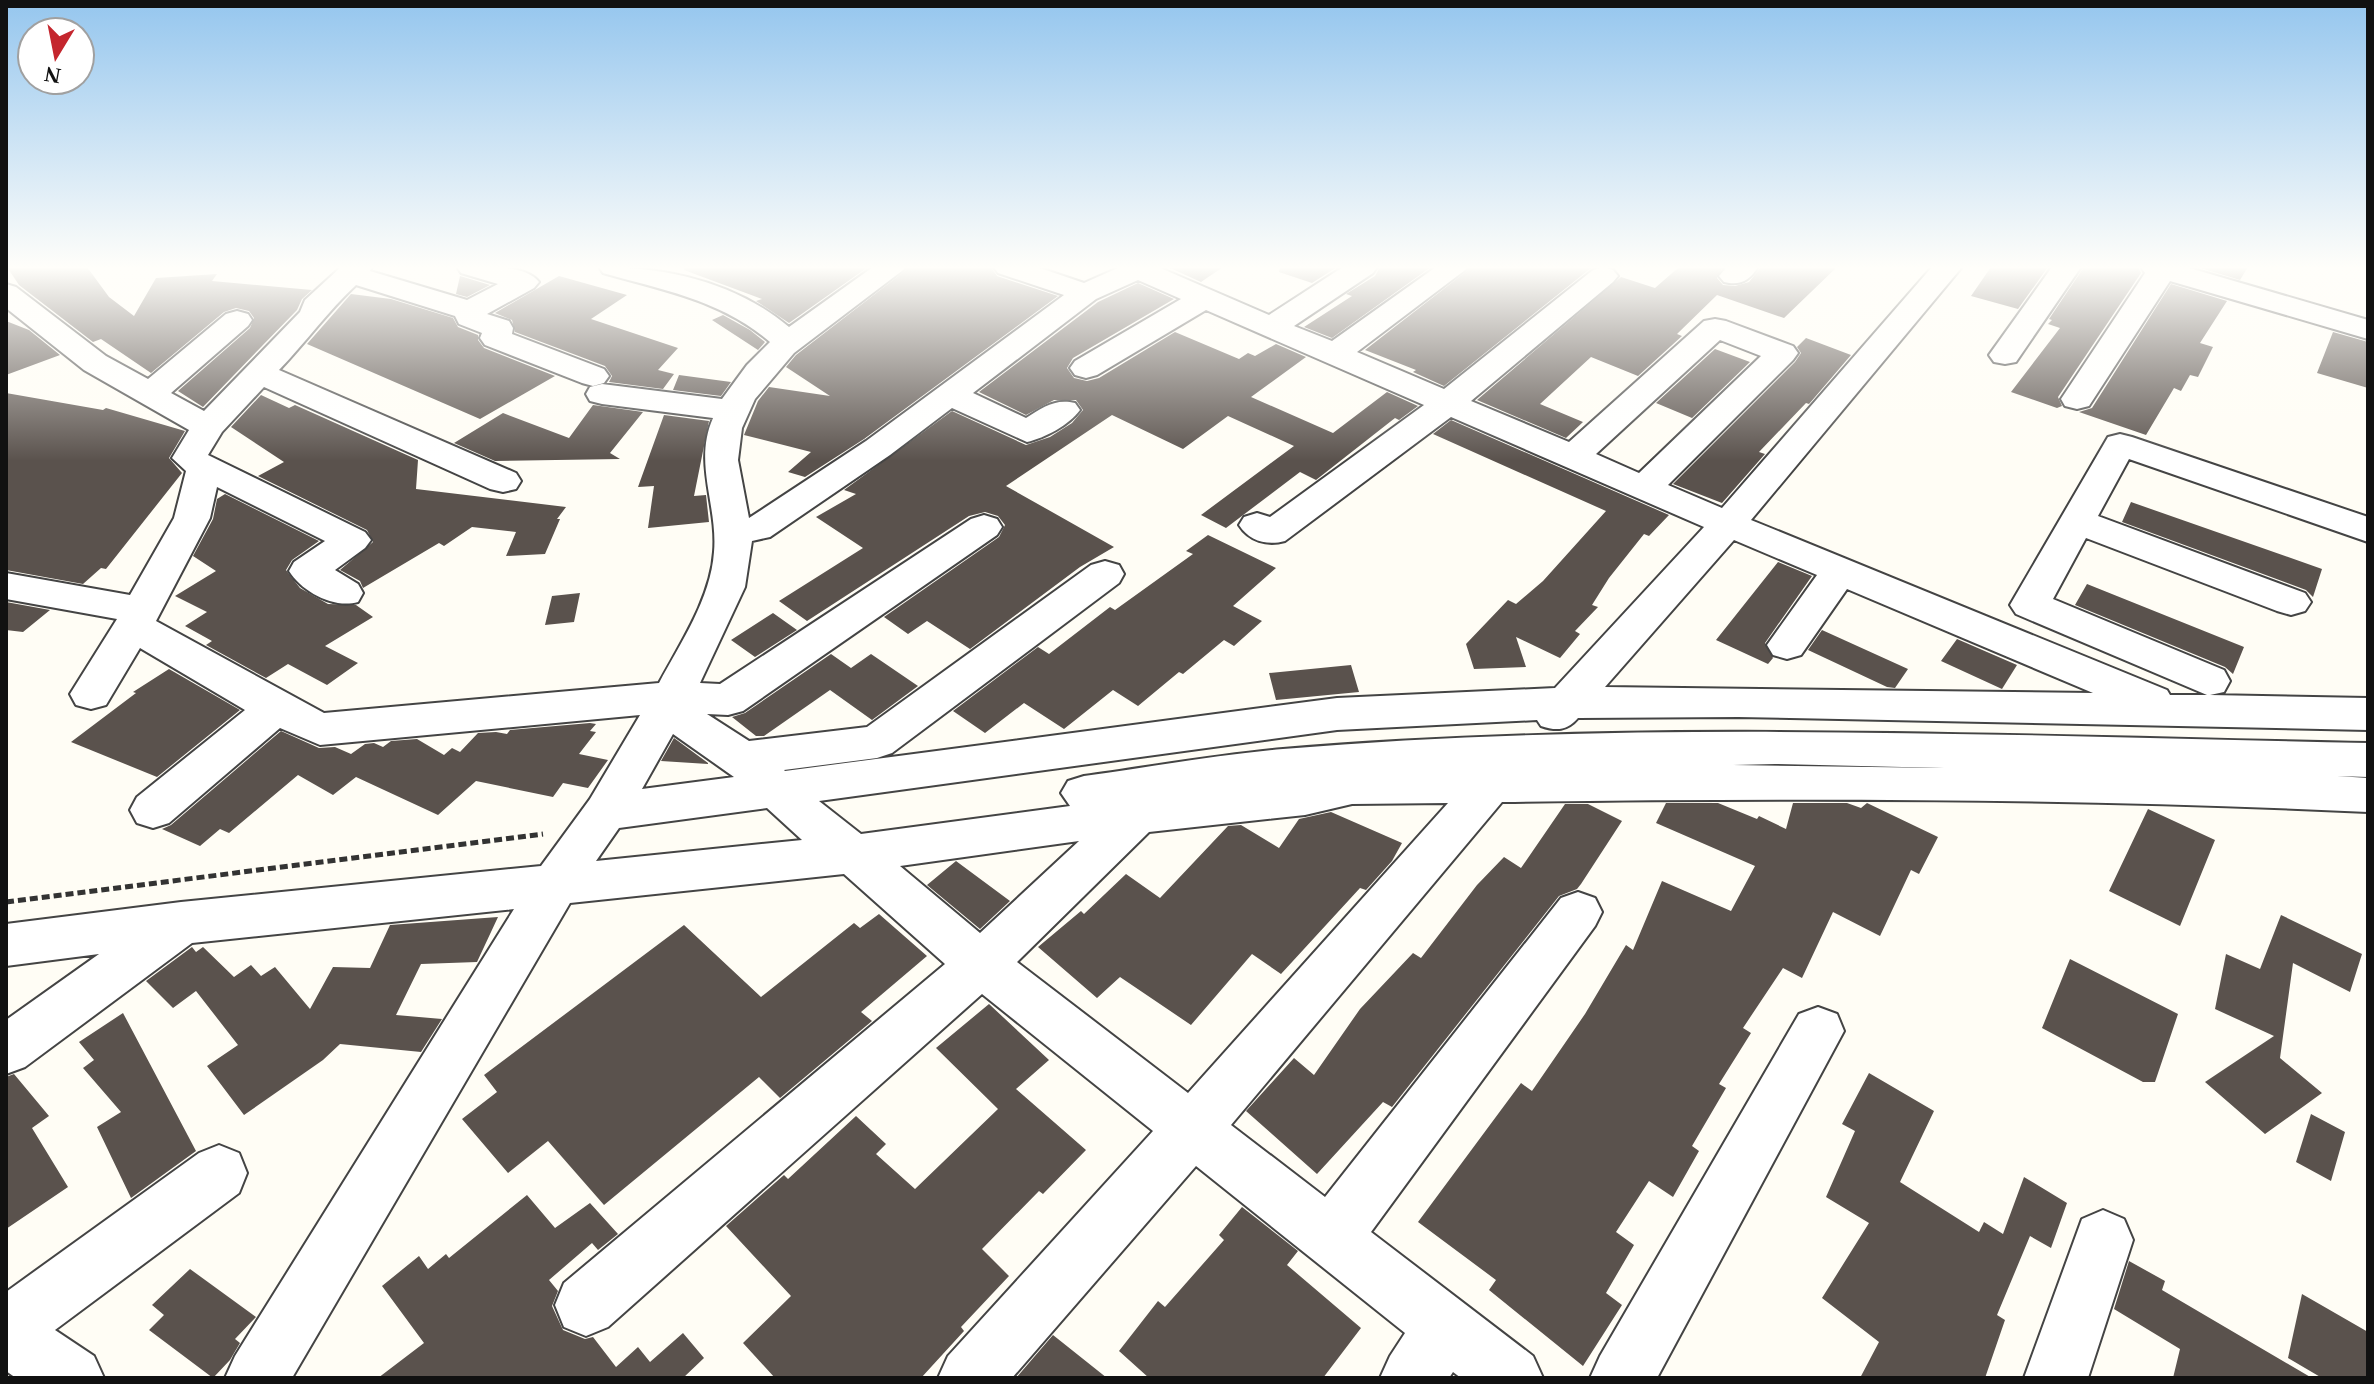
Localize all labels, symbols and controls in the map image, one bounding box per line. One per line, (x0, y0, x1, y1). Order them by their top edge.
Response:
north arrow (16, 16, 96, 96)
text: N (43, 61, 63, 89)

